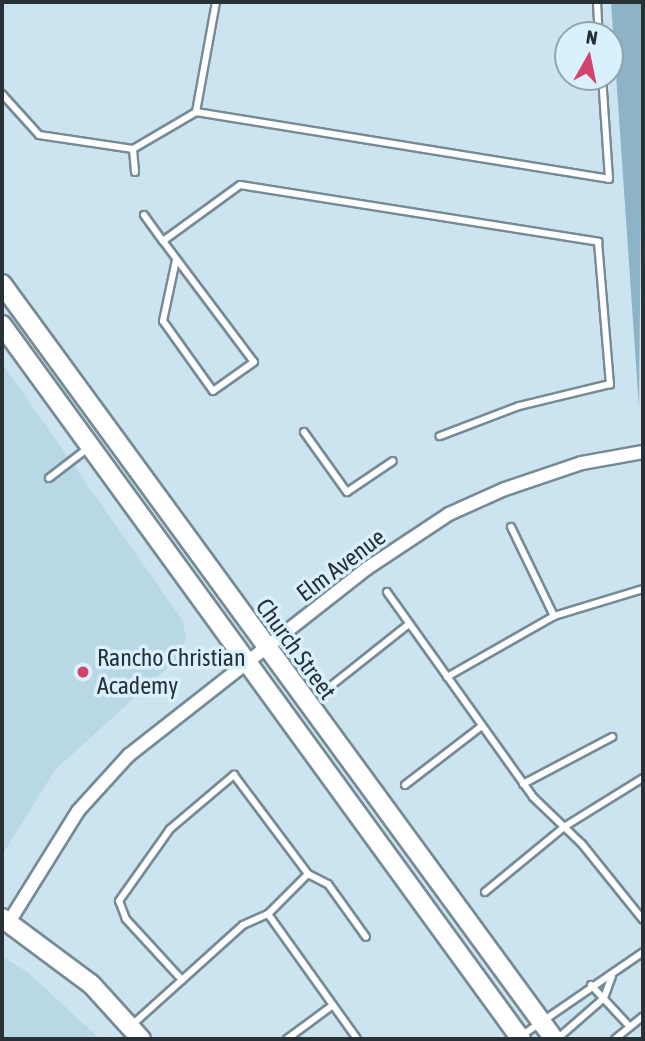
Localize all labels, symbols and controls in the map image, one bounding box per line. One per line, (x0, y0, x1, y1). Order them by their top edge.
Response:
north arrow (554, 21, 624, 91)
text: N (585, 25, 599, 49)
street label: Elm Avenue (291, 522, 391, 608)
street label: Church Street (250, 593, 342, 705)
place label: Rancho Christian Academy (97, 644, 246, 700)
marker: Rancho Christian Academy (75, 664, 91, 680)

